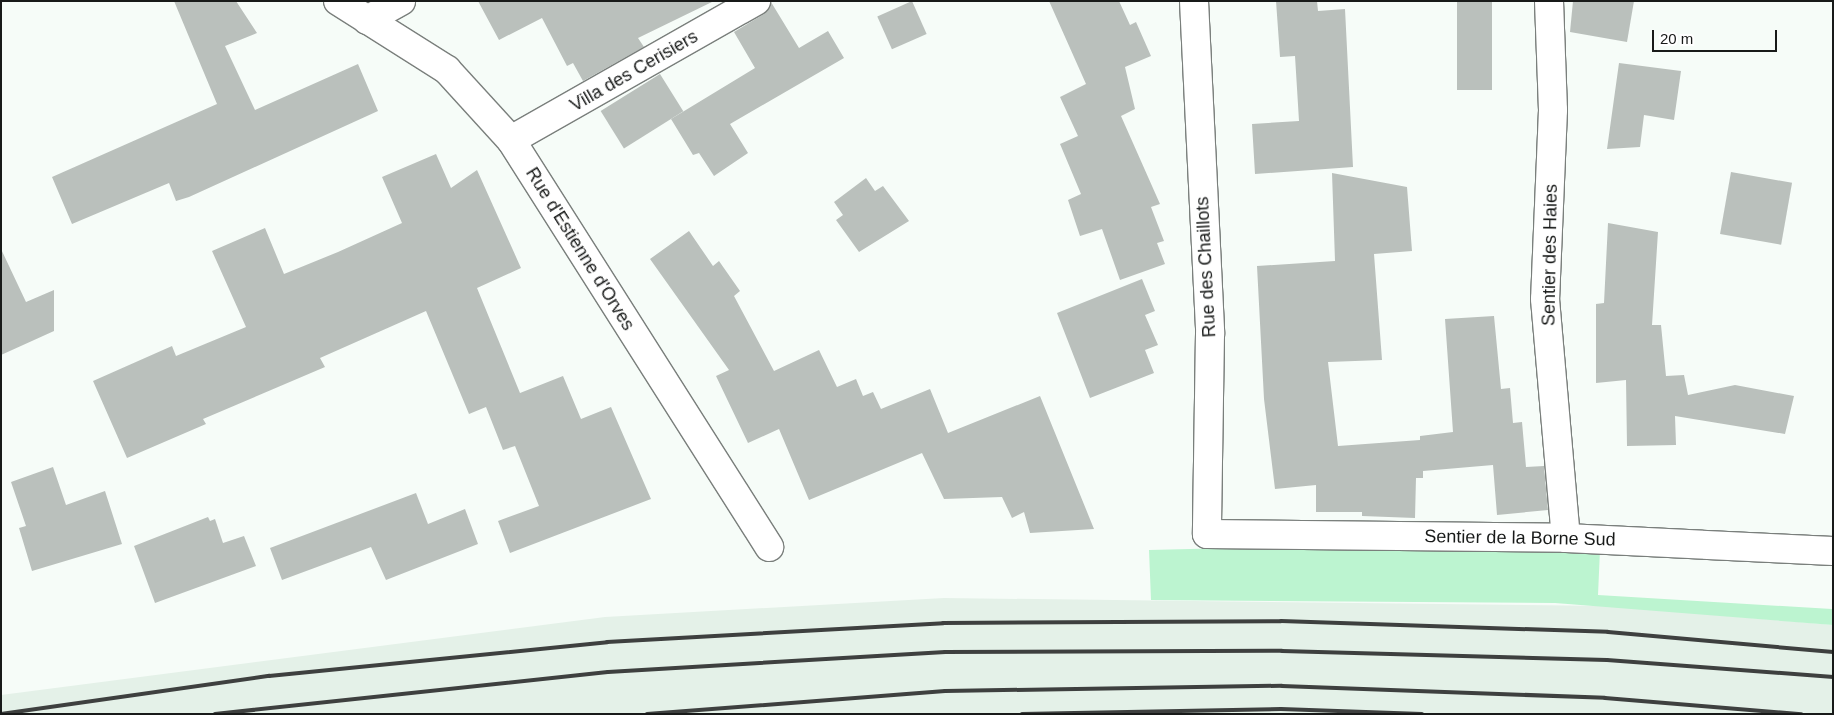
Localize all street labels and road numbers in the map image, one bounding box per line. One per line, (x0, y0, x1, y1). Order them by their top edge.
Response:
street label: Villa des Cerisiers (566, 26, 702, 116)
street label: Rue d'Estienne d'Orves (521, 164, 639, 334)
street label: Sentier des Haies (1538, 184, 1562, 326)
street label: Rue des Chaillots (1192, 196, 1220, 338)
street label: Sentier de la Borne Sud (1424, 526, 1616, 550)

